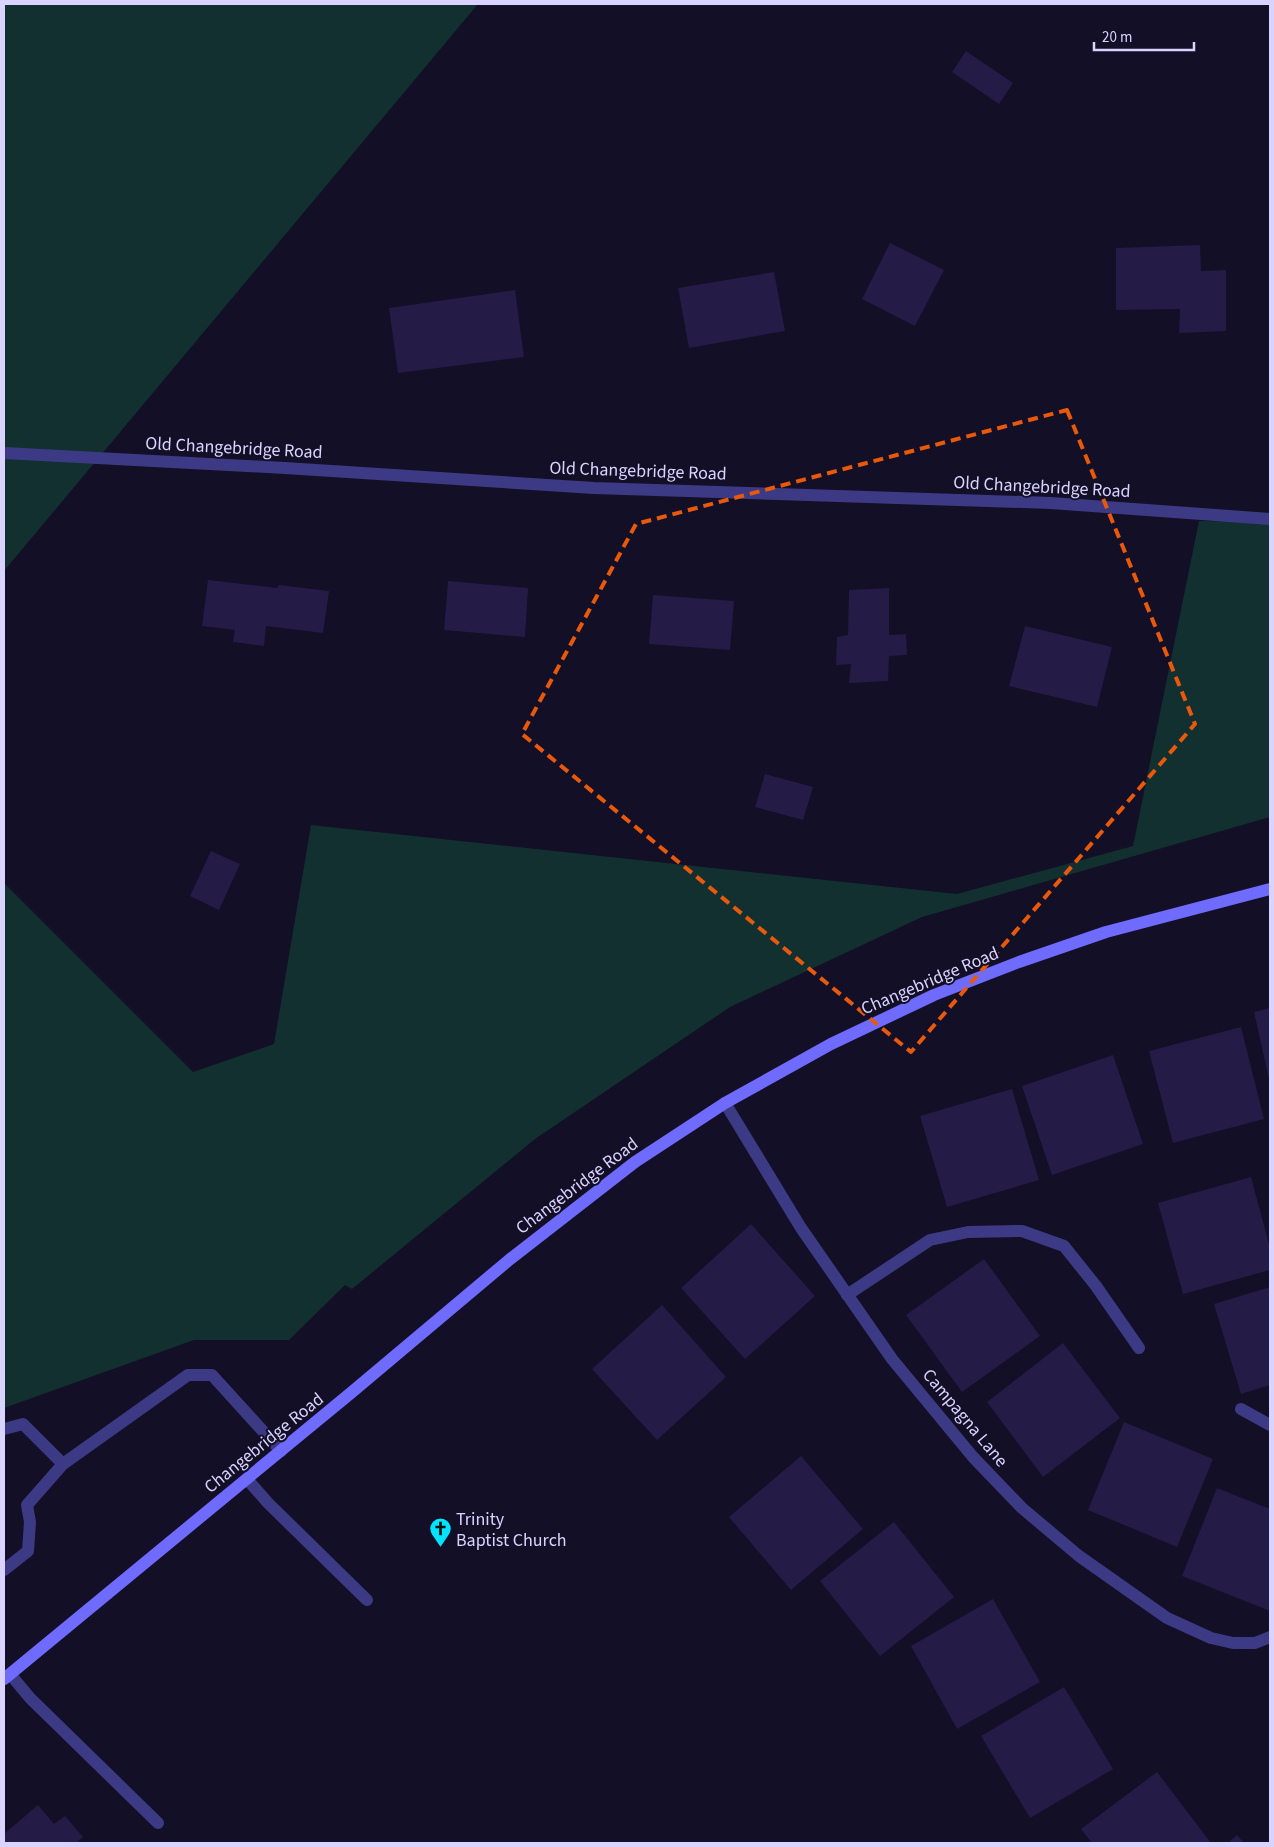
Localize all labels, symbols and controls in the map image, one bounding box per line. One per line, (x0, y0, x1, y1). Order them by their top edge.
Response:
scale bar (1094, 20, 1194, 52)
text: 20 m (1102, 27, 1132, 48)
street label: Old Changebridge Road (145, 431, 323, 465)
street label: Old Changebridge Road (549, 455, 727, 487)
street label: Old Changebridge Road (953, 470, 1131, 504)
street label: Changebridge Road (857, 941, 1003, 1021)
street label: Changebridge Road (511, 1132, 643, 1240)
street label: Campagna Lane (916, 1364, 1014, 1473)
street label: Changebridge Road (199, 1387, 329, 1499)
place label: Trinity Baptist Church (456, 1507, 567, 1553)
church icon: Trinity Baptist Church (428, 1517, 452, 1548)

